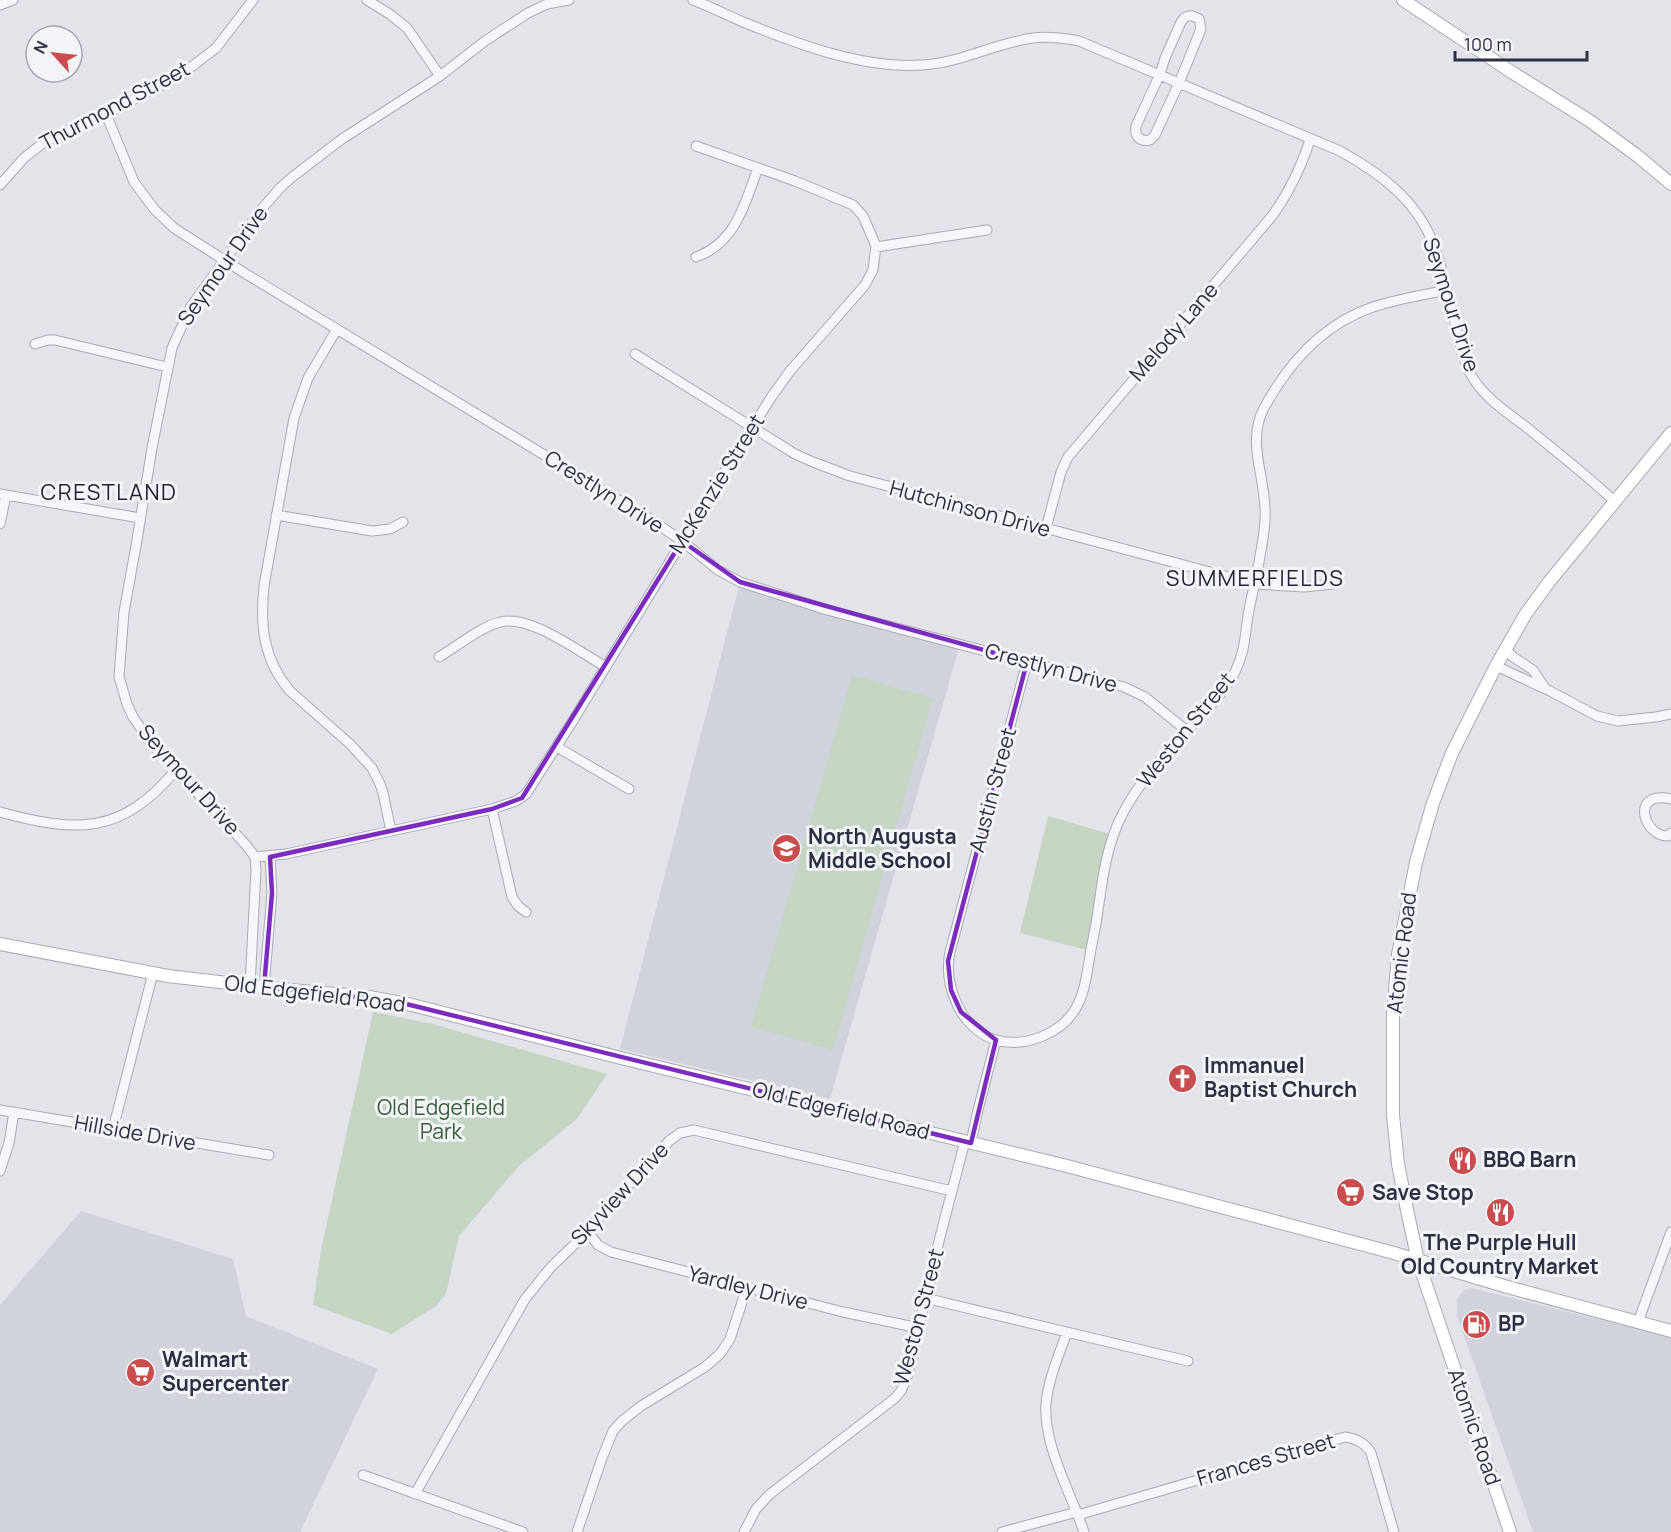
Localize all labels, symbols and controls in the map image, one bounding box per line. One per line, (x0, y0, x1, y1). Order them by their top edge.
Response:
north arrow (24, 24, 84, 84)
scale bar (1455, 24, 1587, 62)
text: 100 m (1464, 32, 1512, 56)
text: N (28, 37, 53, 57)
street label: Thurmond Street (35, 54, 194, 156)
street label: Seymour Drive (171, 200, 274, 331)
street label: Seymour Drive (1417, 234, 1487, 375)
street label: Melody Lane (1123, 276, 1224, 387)
street label: McKenzie Street (662, 408, 770, 559)
street label: Crestlyn Drive (540, 443, 670, 539)
street label: Hutchinson Drive (887, 473, 1054, 543)
district label: CRESTLAND (41, 477, 177, 507)
district label: SUMMERFIELDS (1166, 563, 1344, 593)
street label: Crestlyn Drive (982, 636, 1120, 698)
street label: Weston Street (1130, 666, 1240, 793)
street label: Seymour Drive (133, 718, 247, 841)
street label: Austin Street (962, 724, 1022, 855)
place label: North Augusta Middle School (808, 822, 957, 874)
school or university icon: North Augusta Middle School (771, 833, 803, 865)
street label: Atomic Road (1380, 891, 1422, 1015)
street label: Old Edgefield Road (223, 968, 407, 1018)
place label: Immanuel Baptist Church (1204, 1051, 1357, 1103)
church icon: Immanuel Baptist Church (1167, 1062, 1199, 1094)
street label: Old Edgefield Road (749, 1074, 933, 1146)
park label: Old Edgefield Park (377, 1093, 505, 1145)
street label: Hillside Drive (72, 1108, 198, 1156)
street label: Skyview Drive (564, 1136, 674, 1251)
restaurant icon: BBQ Barn (1446, 1144, 1478, 1176)
place label: BBQ Barn (1483, 1145, 1576, 1173)
supermarket icon: Save Stop (1335, 1177, 1367, 1209)
place label: Save Stop (1372, 1178, 1474, 1206)
restaurant icon: The Purple Hull Old Country Market (1484, 1196, 1516, 1228)
place label: The Purple Hull Old Country Market (1401, 1228, 1599, 1280)
street label: Weston Street (886, 1245, 950, 1388)
street label: Yardley Drive (685, 1259, 811, 1315)
fuel station icon: BP (1461, 1308, 1493, 1340)
place label: BP (1498, 1309, 1525, 1337)
place label: Walmart Supercenter (162, 1345, 289, 1397)
supermarket icon: Walmart Supercenter (125, 1356, 157, 1388)
street label: Atomic Road (1442, 1365, 1508, 1489)
street label: Frances Street (1193, 1426, 1338, 1492)

